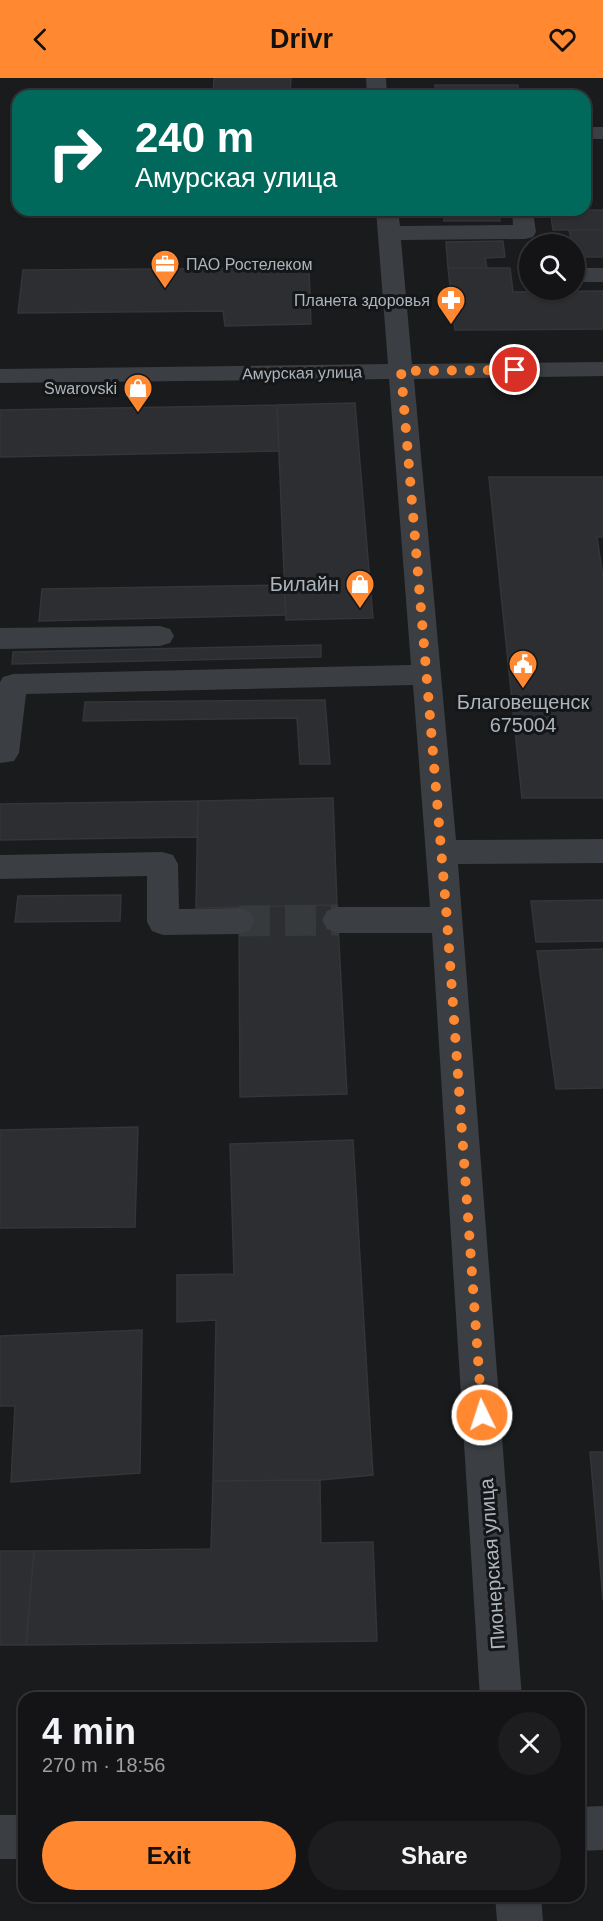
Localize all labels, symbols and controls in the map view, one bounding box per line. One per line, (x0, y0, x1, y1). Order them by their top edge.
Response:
icon: back (24, 23, 57, 56)
icon: heart (546, 23, 579, 56)
text: Drivr (270, 24, 333, 54)
icon: right (36, 114, 114, 192)
text: 240 m (135, 114, 254, 161)
text: Амурская улица (135, 163, 337, 193)
map controls (519, 234, 585, 300)
button: search (519, 234, 585, 300)
office icon: ПАО Ростелеком (149, 248, 181, 290)
place label: ПАО Ростелеком (186, 256, 312, 273)
pharmacy icon: Планета здоровья (435, 284, 467, 326)
place label: Планета здоровья (294, 292, 430, 309)
pin (489, 344, 540, 395)
icon: arrive (498, 353, 531, 386)
street label: Амурская улица (242, 363, 362, 383)
shop icon: Swarovski (122, 372, 154, 414)
place label: Swarovski (44, 380, 117, 397)
shop icon: Билайн (344, 568, 376, 610)
place label: Билайн (270, 573, 339, 595)
public building icon: Благовещенск 675004 (507, 648, 539, 690)
place label: Благовещенск 675004 (457, 691, 589, 736)
position arrow (450, 1383, 514, 1447)
street label: Пионерская улица (475, 1477, 509, 1650)
text: 4 min (42, 1711, 136, 1752)
button: close (498, 1712, 561, 1775)
text: 270 m · 18:56 (42, 1754, 165, 1776)
button: Exit (42, 1821, 296, 1890)
button: Share (308, 1821, 561, 1890)

